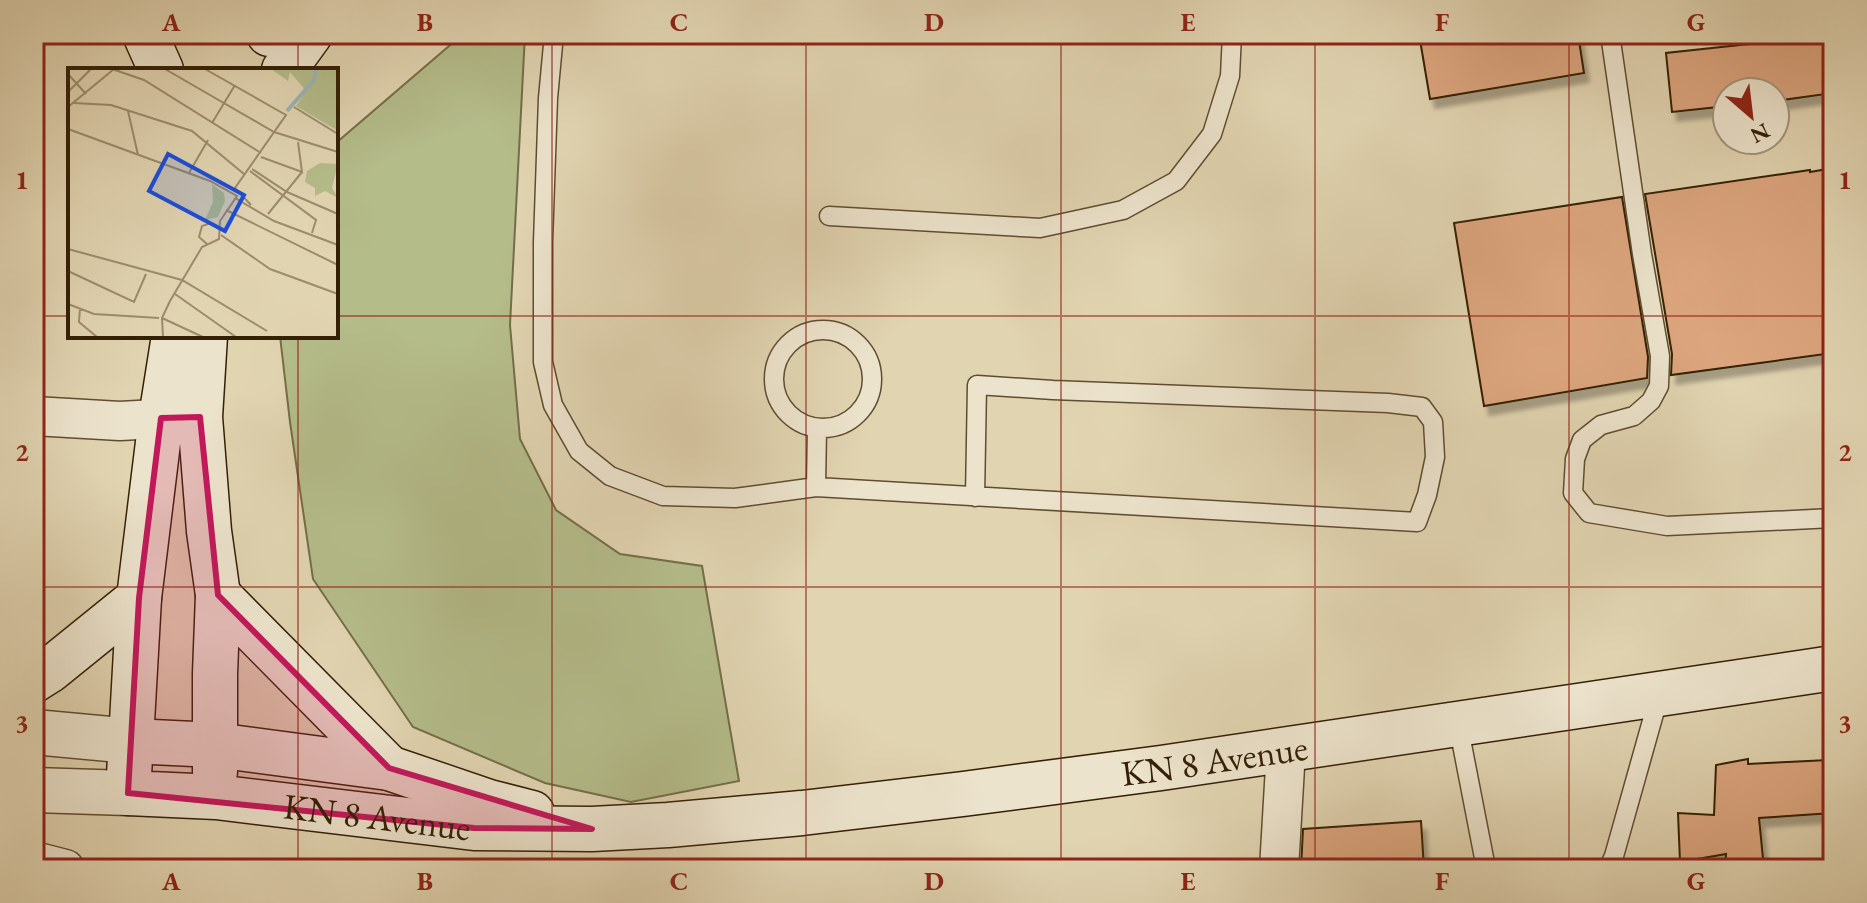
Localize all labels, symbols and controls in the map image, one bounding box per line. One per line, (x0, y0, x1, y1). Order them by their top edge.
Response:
text: A (161, 5, 181, 39)
text: B (417, 5, 433, 39)
text: C (670, 5, 688, 39)
text: D (924, 5, 944, 39)
text: E (1181, 5, 1196, 39)
text: F (1435, 5, 1449, 39)
text: G (1687, 5, 1706, 39)
inset map (68, 68, 338, 338)
north arrow (1711, 76, 1791, 156)
text: N (1745, 116, 1775, 150)
text: 1 (15, 163, 29, 197)
text: 1 (1838, 163, 1852, 197)
text: 2 (15, 435, 29, 469)
text: 2 (1838, 435, 1852, 469)
text: 3 (15, 706, 29, 740)
text: 3 (1838, 706, 1852, 740)
street label: KN 8 Avenue (1118, 723, 1311, 797)
street label: KN 8 Avenue (281, 782, 473, 851)
text: A (161, 864, 181, 898)
text: B (417, 864, 433, 898)
text: C (670, 864, 688, 898)
text: D (924, 864, 944, 898)
text: E (1181, 864, 1196, 898)
text: F (1435, 864, 1449, 898)
text: G (1687, 864, 1706, 898)

